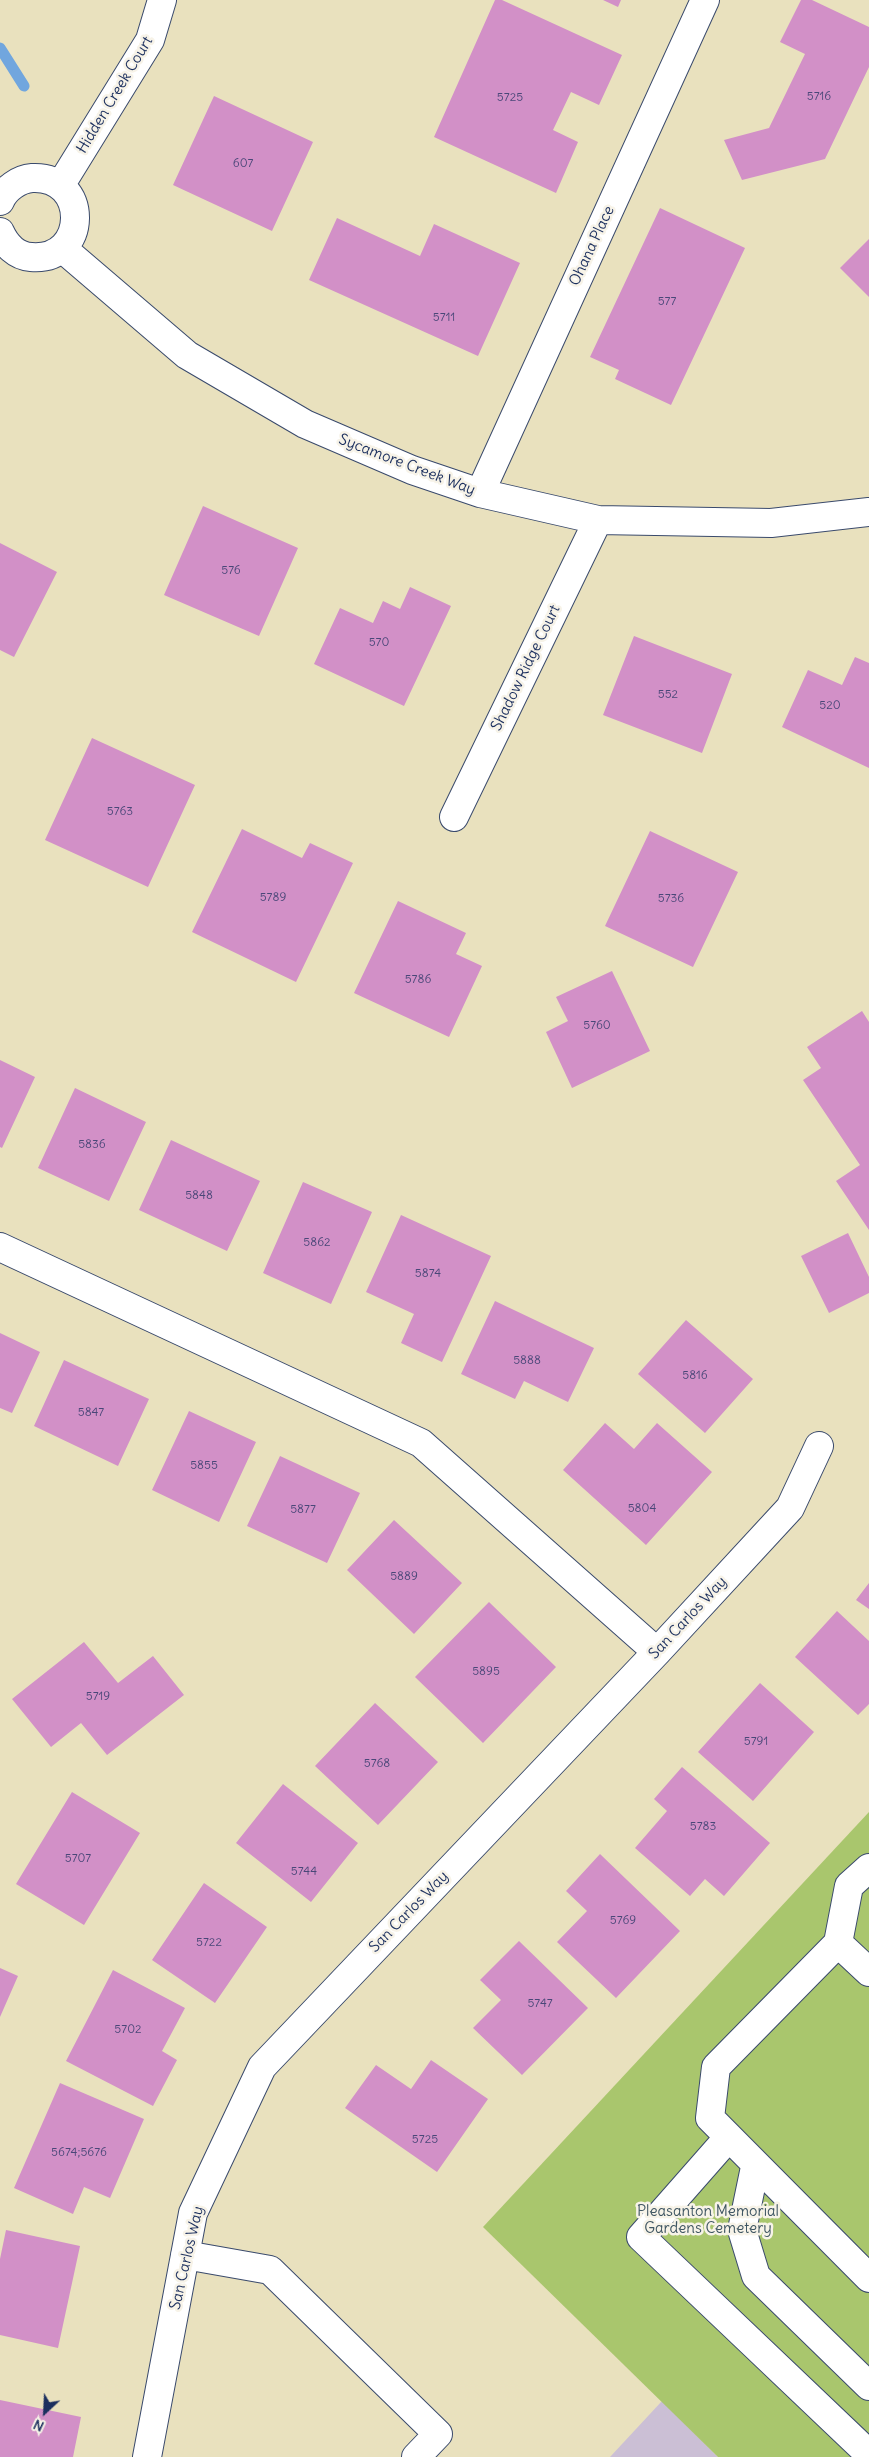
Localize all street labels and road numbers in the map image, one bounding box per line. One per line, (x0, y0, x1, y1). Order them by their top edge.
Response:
street label: Hidden Creek Court (73, 33, 157, 157)
street label: Ohana Place (566, 203, 618, 289)
street label: Sycamore Creek Way (336, 431, 478, 499)
street label: Shadow Ridge Court (488, 602, 564, 734)
street label: San Carlos Way (645, 1573, 731, 1663)
street label: San Carlos Way (366, 1868, 452, 1956)
street label: San Carlos Way (166, 2204, 208, 2312)

